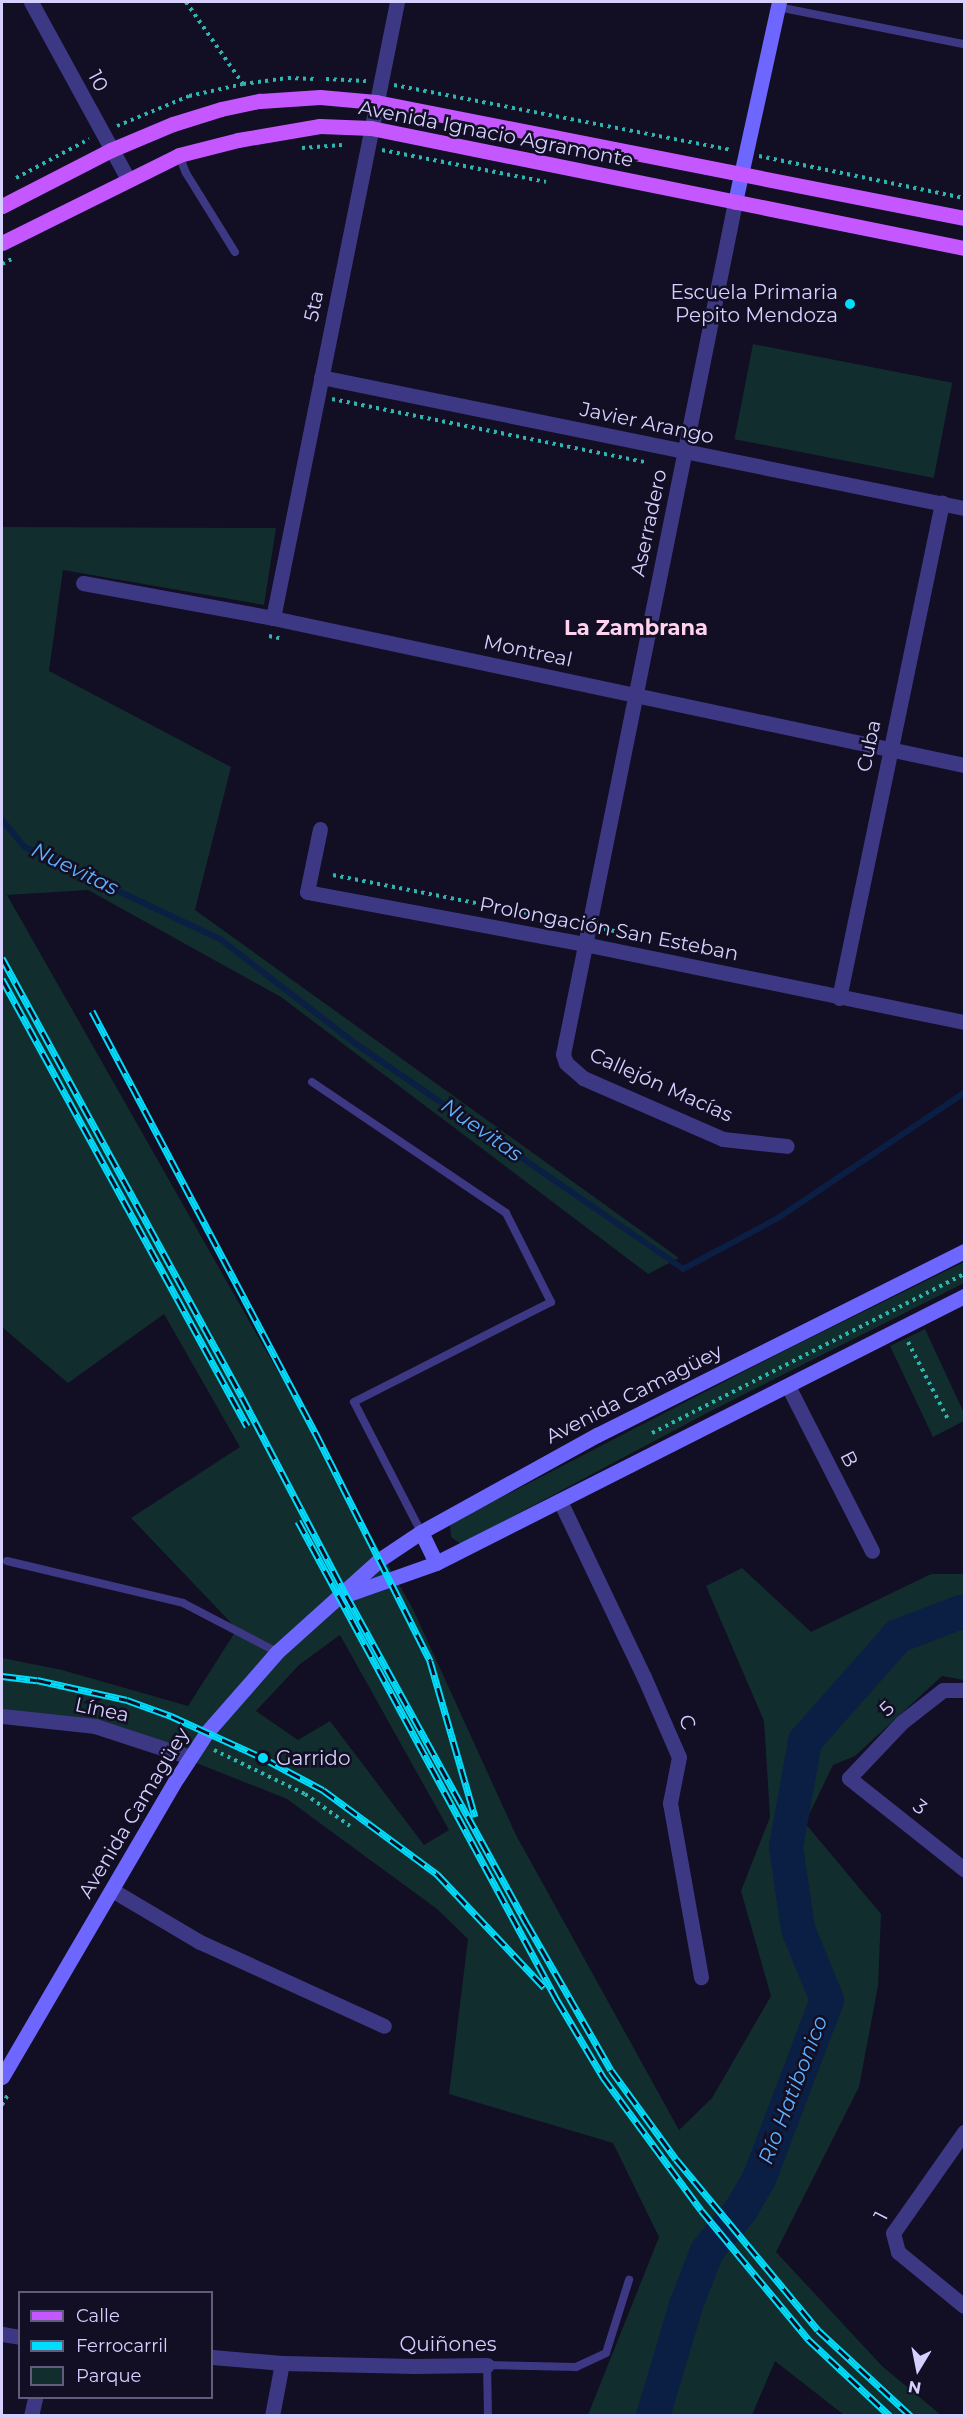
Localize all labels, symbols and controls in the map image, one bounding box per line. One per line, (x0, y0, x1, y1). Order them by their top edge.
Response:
street label: 10 (83, 66, 113, 96)
street label: Avenida Ignacio Agramonte (357, 96, 635, 172)
place label: Escuela Primaria Pepito Mendoza (671, 280, 838, 327)
street label: 5ta (299, 288, 329, 324)
marker: Escuela Primaria Pepito Mendoza (843, 297, 857, 311)
street label: Javier Arango (578, 397, 716, 449)
street label: Aserradero (626, 467, 672, 579)
district label: La Zambrana (564, 615, 708, 641)
street label: Montreal (481, 630, 575, 672)
street label: Cuba (852, 718, 886, 774)
water label: Nuevitas (28, 837, 122, 901)
street label: Prolongación San Esteban (477, 892, 741, 966)
street label: Callejón Macías (586, 1043, 736, 1127)
water label: Nuevitas (437, 1093, 527, 1167)
street label: Avenida Camagüey (542, 1339, 726, 1449)
street label: B (835, 1447, 863, 1471)
street label: Línea (73, 1693, 131, 1727)
street label: 5 (875, 1696, 899, 1722)
street label: C (673, 1711, 701, 1733)
street label: Avenida Camagüey (74, 1723, 194, 1903)
place label: Garrido (276, 1746, 350, 1770)
marker: Garrido (254, 1749, 272, 1767)
street label: 3 (908, 1794, 932, 1820)
water label: Río Hatibonico (753, 2012, 833, 2168)
street label: 1 (869, 2207, 893, 2225)
legend (18, 2291, 213, 2399)
text: Calle (76, 2305, 120, 2327)
street label: Quiñones (399, 2332, 497, 2356)
text: Ferrocarril (76, 2335, 168, 2357)
north arrow (888, 2339, 948, 2399)
text: Parque (76, 2365, 141, 2387)
text: N (907, 2377, 923, 2398)

